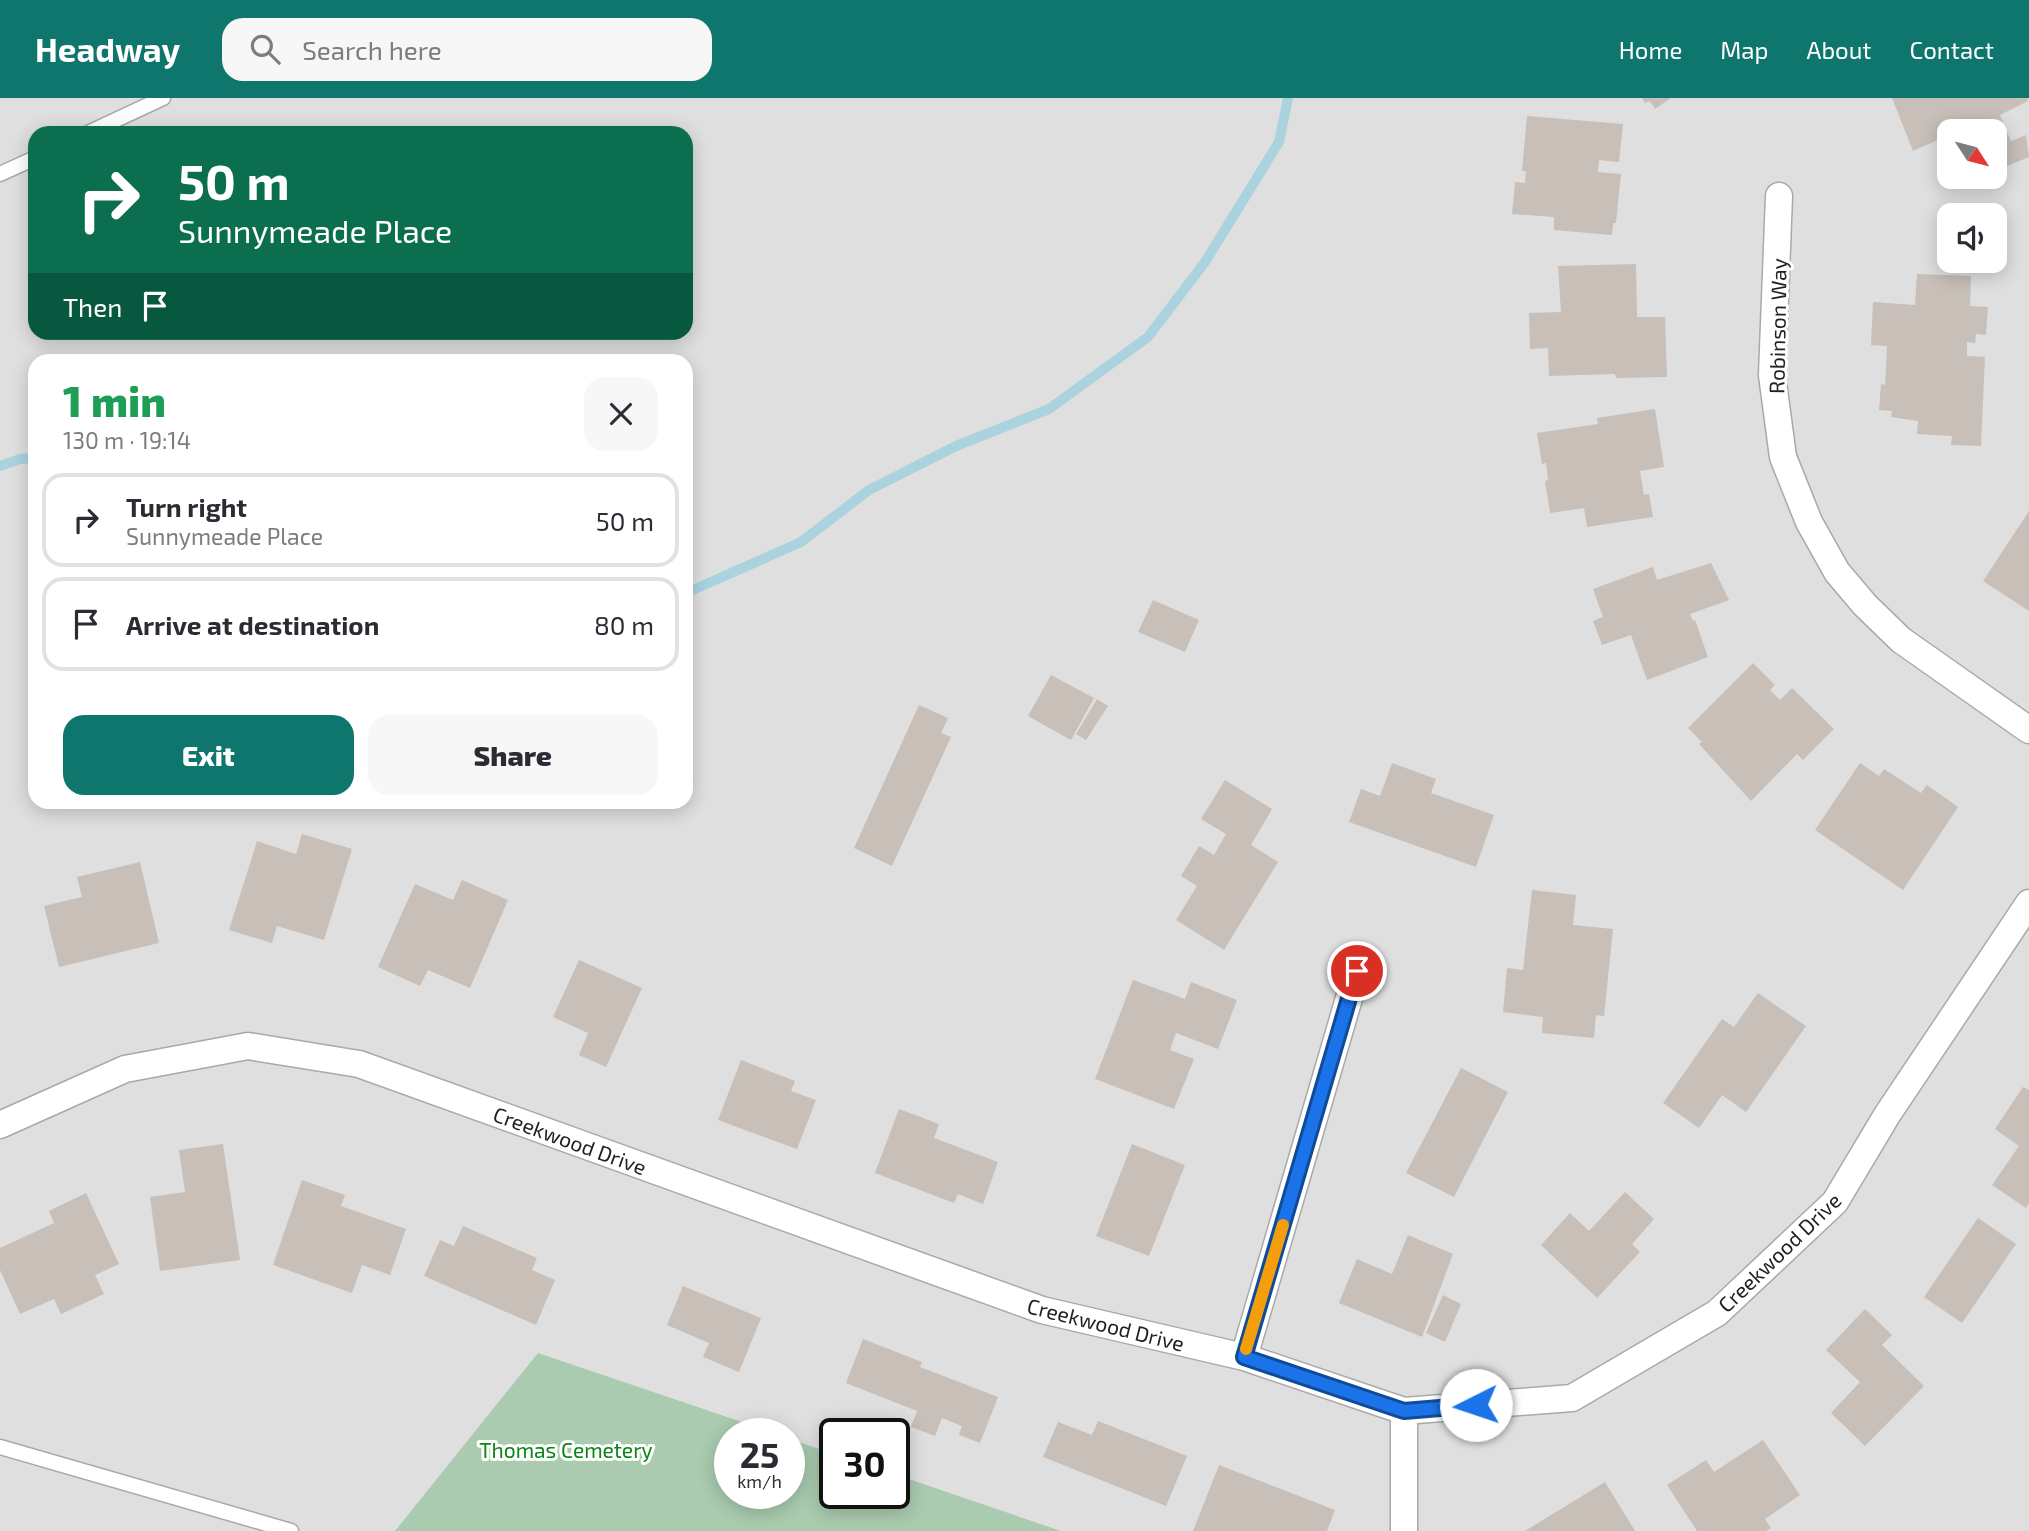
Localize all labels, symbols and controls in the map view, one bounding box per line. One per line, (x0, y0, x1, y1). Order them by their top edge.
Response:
search box (222, 18, 712, 81)
text: Headway (35, 29, 180, 69)
icon: search (246, 30, 284, 68)
text: Search here (302, 34, 442, 65)
text: Home (1619, 35, 1682, 64)
text: Map (1720, 35, 1768, 64)
text: About (1806, 35, 1872, 64)
text: Contact (1910, 35, 1994, 64)
north arrow (1937, 119, 2007, 189)
map controls (1937, 119, 2007, 273)
text: 50 m (178, 151, 290, 210)
icon: right (63, 154, 154, 245)
button: sound (1937, 203, 2007, 273)
text: Sunnymeade Place (178, 211, 452, 249)
street label: Robinson Way (1763, 258, 1791, 394)
icon: arrive (136, 287, 174, 325)
text: Then (63, 291, 122, 322)
text: 1 min (63, 375, 166, 425)
button: close (584, 377, 658, 451)
text: 130 m · 19:14 (63, 426, 191, 454)
text: Turn right (126, 491, 247, 522)
icon: right (67, 501, 105, 539)
text: 50 m (596, 505, 654, 536)
text: Sunnymeade Place (126, 522, 323, 550)
icon: arrive (67, 605, 105, 643)
text: Arrive at destination (126, 609, 379, 640)
text: 80 m (594, 609, 654, 640)
button: Exit (63, 715, 354, 795)
button: Share (368, 715, 658, 795)
pin (1327, 941, 1387, 1001)
icon: arrive (1338, 952, 1376, 990)
street label: Creekwood Drive (490, 1101, 650, 1179)
street label: Creekwood Drive (1712, 1187, 1846, 1317)
street label: Creekwood Drive (1025, 1292, 1187, 1356)
position arrow (1439, 1368, 1513, 1442)
speed limit sign: 30 (819, 1418, 910, 1509)
text: 25 (740, 1433, 779, 1475)
park label: Thomas Cemetery (479, 1437, 653, 1462)
text: km/h (737, 1470, 782, 1492)

